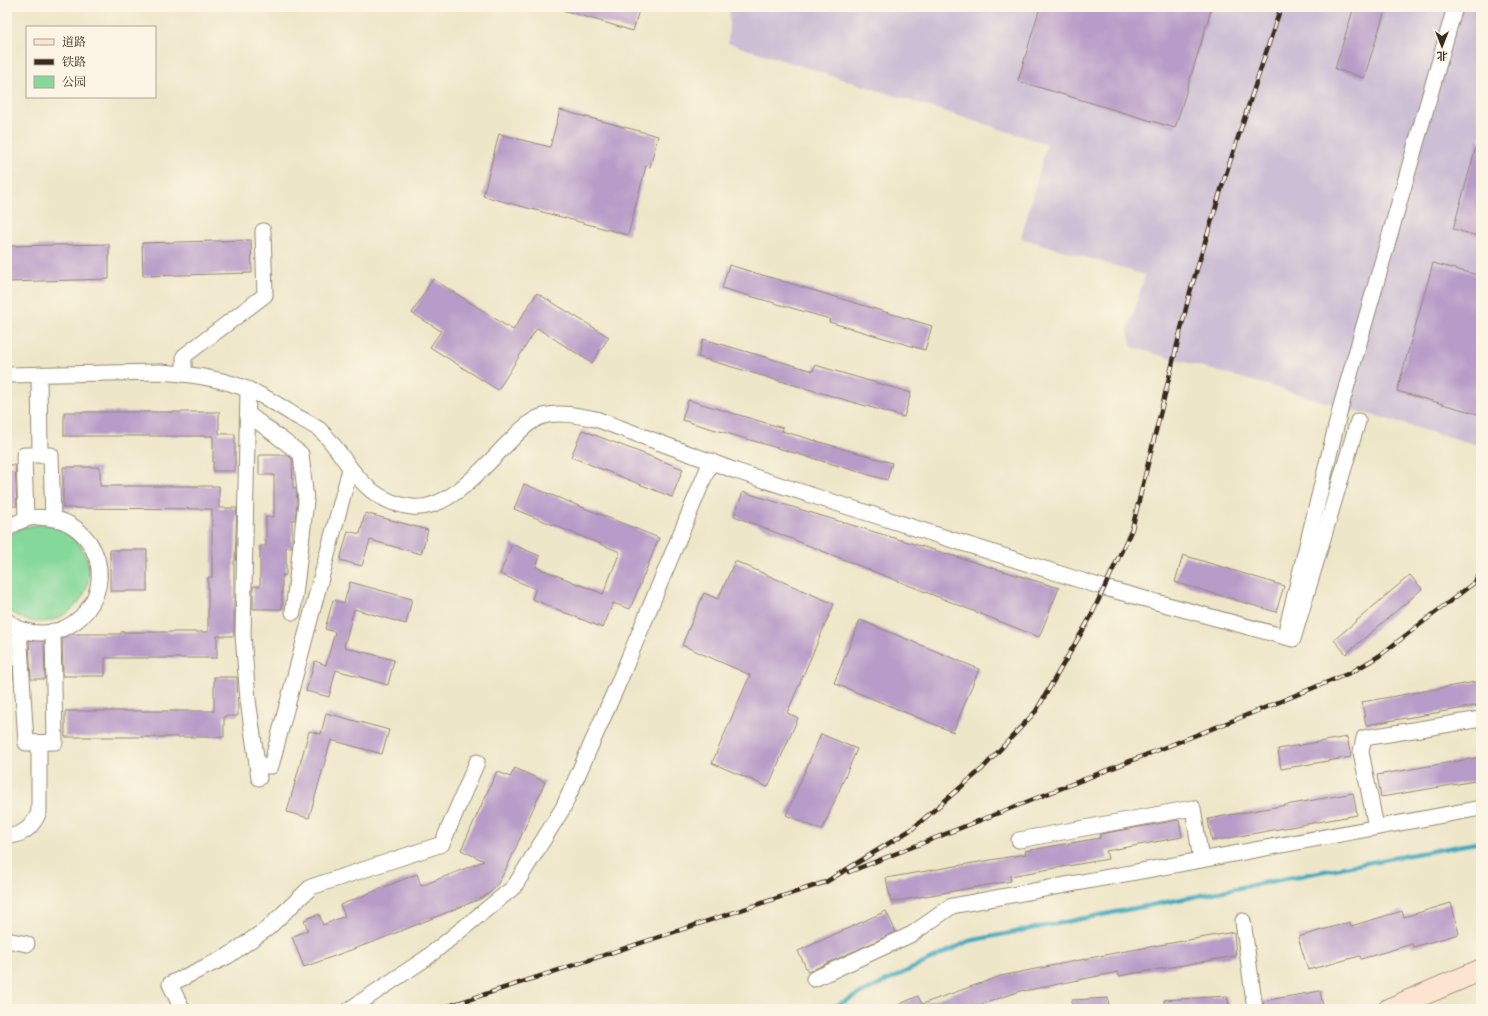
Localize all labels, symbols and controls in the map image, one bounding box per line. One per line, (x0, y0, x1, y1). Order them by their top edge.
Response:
legend (26, 26, 156, 98)
north arrow (1422, 26, 1462, 66)
text: 道路 (62, 35, 86, 50)
text: 北 (1437, 48, 1448, 62)
text: 铁路 (62, 55, 86, 70)
text: 公园 (62, 75, 86, 90)

